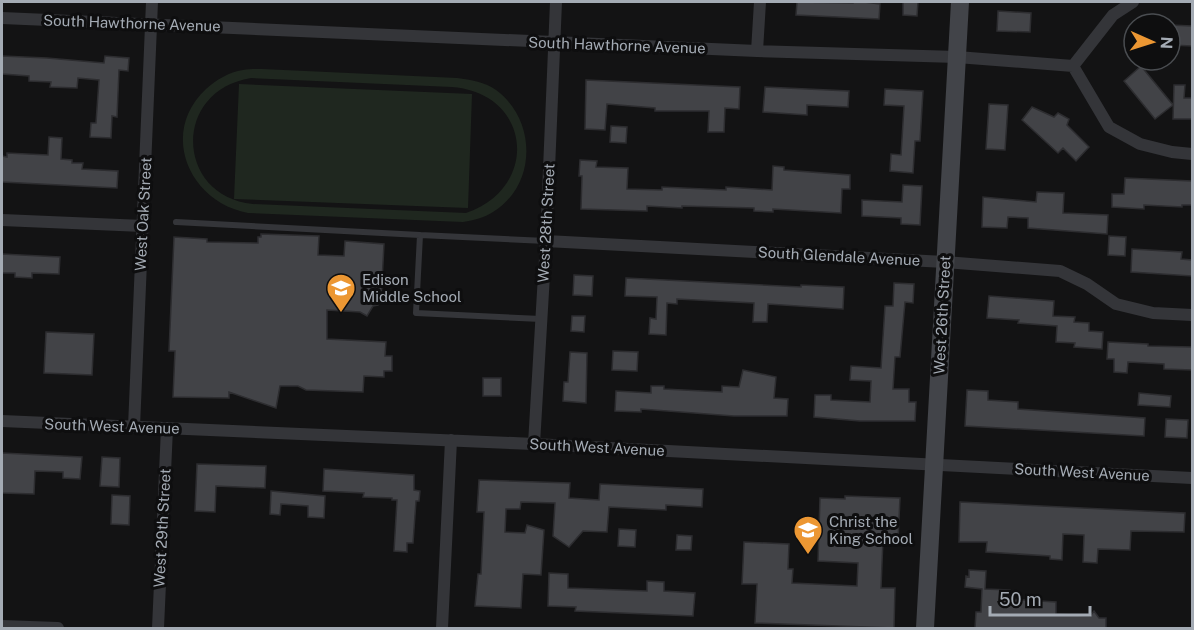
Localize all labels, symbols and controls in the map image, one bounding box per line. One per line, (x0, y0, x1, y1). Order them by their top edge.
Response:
street label: South Hawthorne Avenue (43, 11, 221, 35)
north arrow (1122, 12, 1182, 72)
street label: South Hawthorne Avenue (528, 33, 706, 57)
text: N (1157, 36, 1176, 50)
street label: West Oak Street (132, 156, 154, 271)
street label: West 28th Street (534, 163, 558, 283)
street label: South Glendale Avenue (757, 243, 921, 269)
street label: West 26th Street (930, 255, 954, 375)
place label: Edison Middle School (362, 271, 461, 305)
school or university icon: Edison Middle School (325, 272, 357, 314)
street label: South West Avenue (44, 415, 180, 437)
street label: South West Avenue (529, 435, 665, 459)
street label: South West Avenue (1014, 460, 1150, 484)
street label: West 29th Street (150, 468, 174, 588)
place label: Christ the King School (829, 513, 913, 547)
school or university icon: Christ the King School (792, 514, 824, 556)
scale bar (990, 579, 1090, 617)
text: 50 m (999, 589, 1042, 610)

